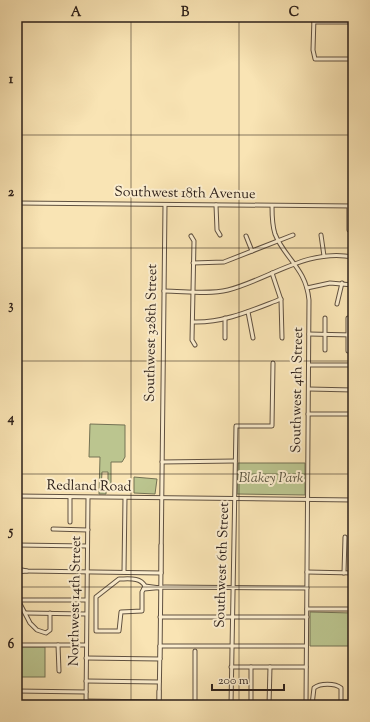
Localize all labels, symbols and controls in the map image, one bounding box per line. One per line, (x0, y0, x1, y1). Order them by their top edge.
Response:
text: A (71, 4, 82, 22)
text: B (181, 4, 190, 22)
text: C (289, 4, 299, 22)
text: 1 (9, 71, 14, 89)
street label: Southwest 18th Avenue (114, 183, 256, 205)
text: 2 (8, 184, 15, 202)
street label: Southwest 328th Street (141, 264, 163, 402)
text: 3 (8, 297, 14, 315)
street label: Southwest 4th Street (287, 327, 309, 453)
text: 4 (7, 410, 15, 428)
park label: Blakey Park (239, 469, 304, 489)
street label: Redland Road (46, 476, 132, 498)
street label: Southwest 6th Street (211, 502, 235, 628)
text: 5 (8, 523, 14, 541)
street label: Northwest 14th Street (65, 535, 87, 666)
text: 6 (8, 636, 15, 654)
scale bar (212, 666, 284, 692)
text: 200 m (218, 672, 249, 690)

